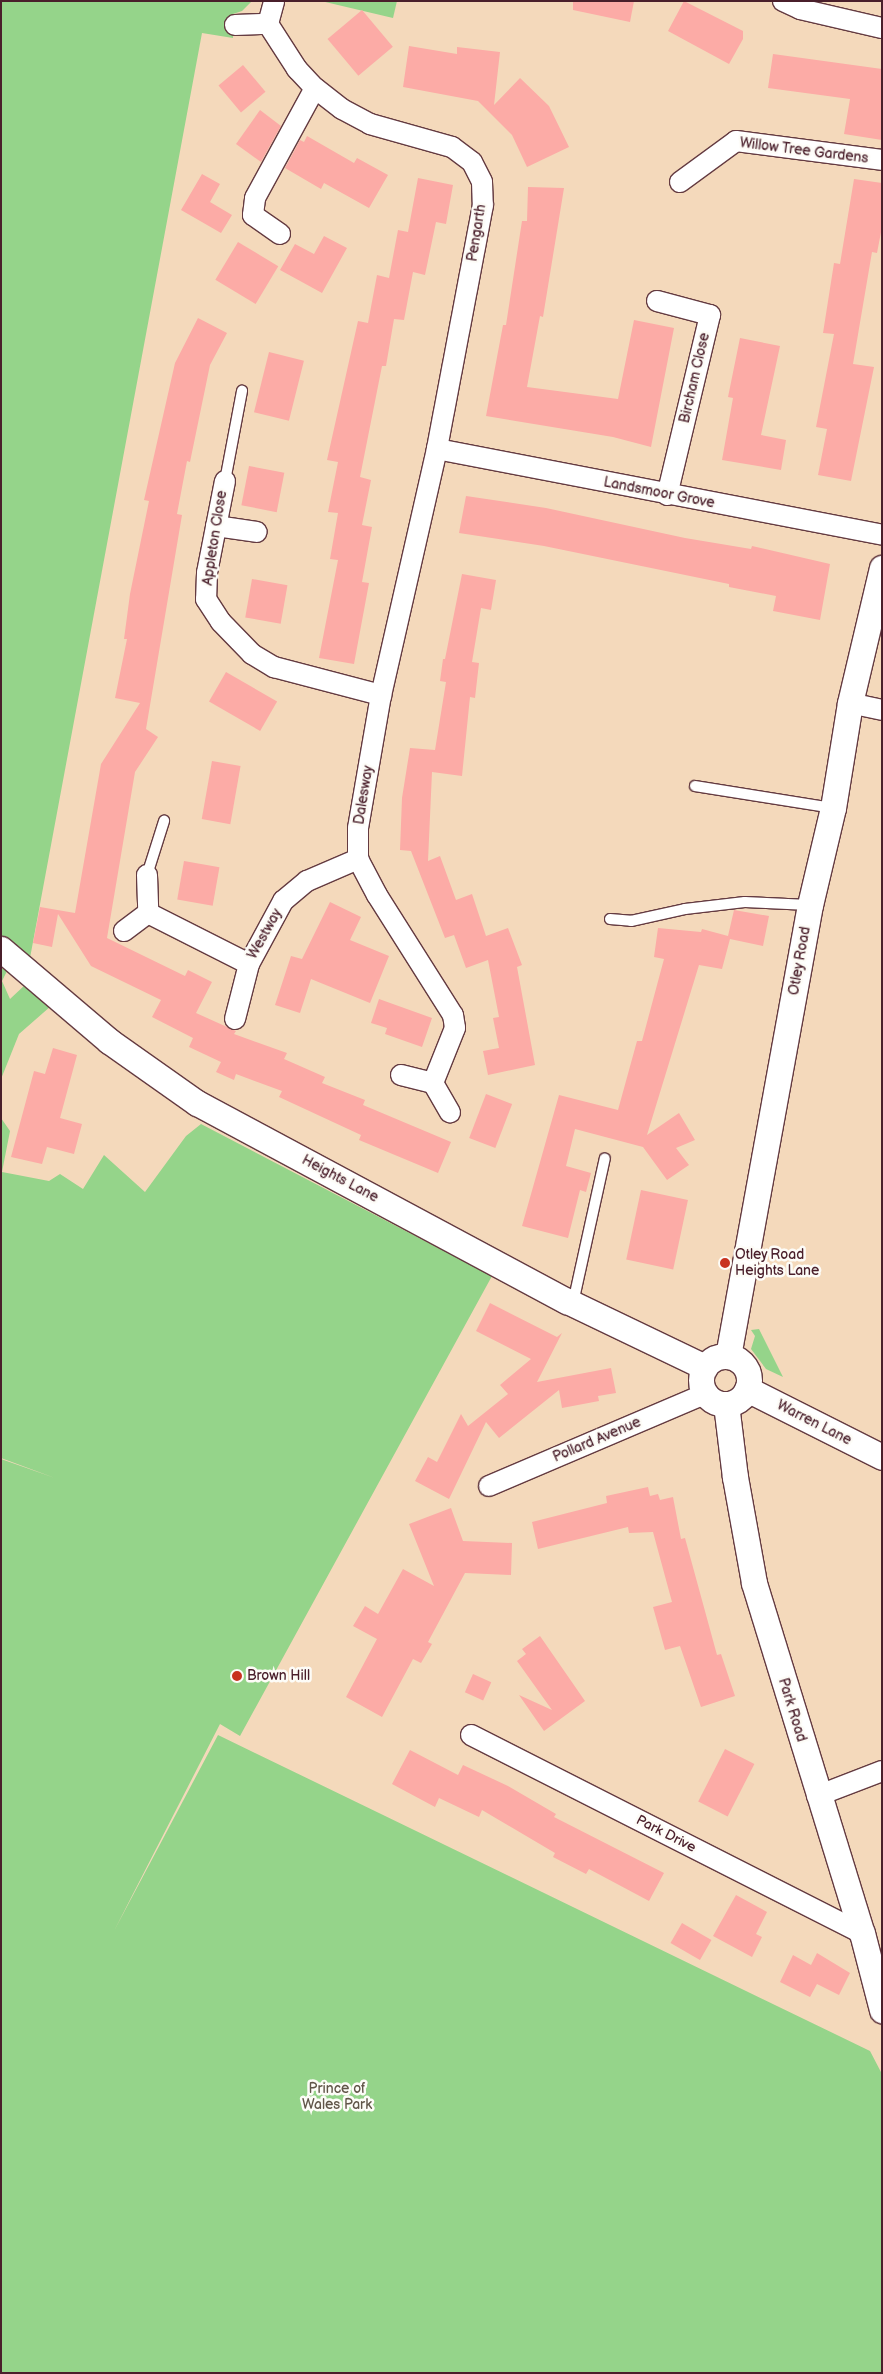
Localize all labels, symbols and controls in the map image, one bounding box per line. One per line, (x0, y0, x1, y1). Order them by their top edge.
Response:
street label: Willow Tree Gardens (739, 135, 869, 167)
street label: Pengarth (464, 203, 490, 263)
street label: Bircham Close (676, 331, 714, 425)
street label: Landsmoor Grove (602, 474, 716, 512)
street label: Appleton Close (199, 489, 231, 587)
street label: Dalesway (351, 764, 377, 826)
street label: Westway (244, 906, 286, 962)
street label: Otley Road (786, 925, 814, 997)
street label: Heights Lane (299, 1152, 381, 1206)
place label: Otley Road Heights Lane (735, 1247, 819, 1280)
marker: Otley Road Heights Lane (719, 1257, 731, 1269)
street label: Warren Lane (774, 1397, 854, 1449)
street label: Pollard Avenue (551, 1414, 643, 1466)
place label: Brown Hill (247, 1668, 310, 1684)
marker: Brown Hill (231, 1670, 243, 1682)
street label: Park Road (774, 1676, 810, 1744)
street label: Park Drive (633, 1812, 699, 1856)
park label: Prince of Wales Park (302, 2081, 372, 2114)

